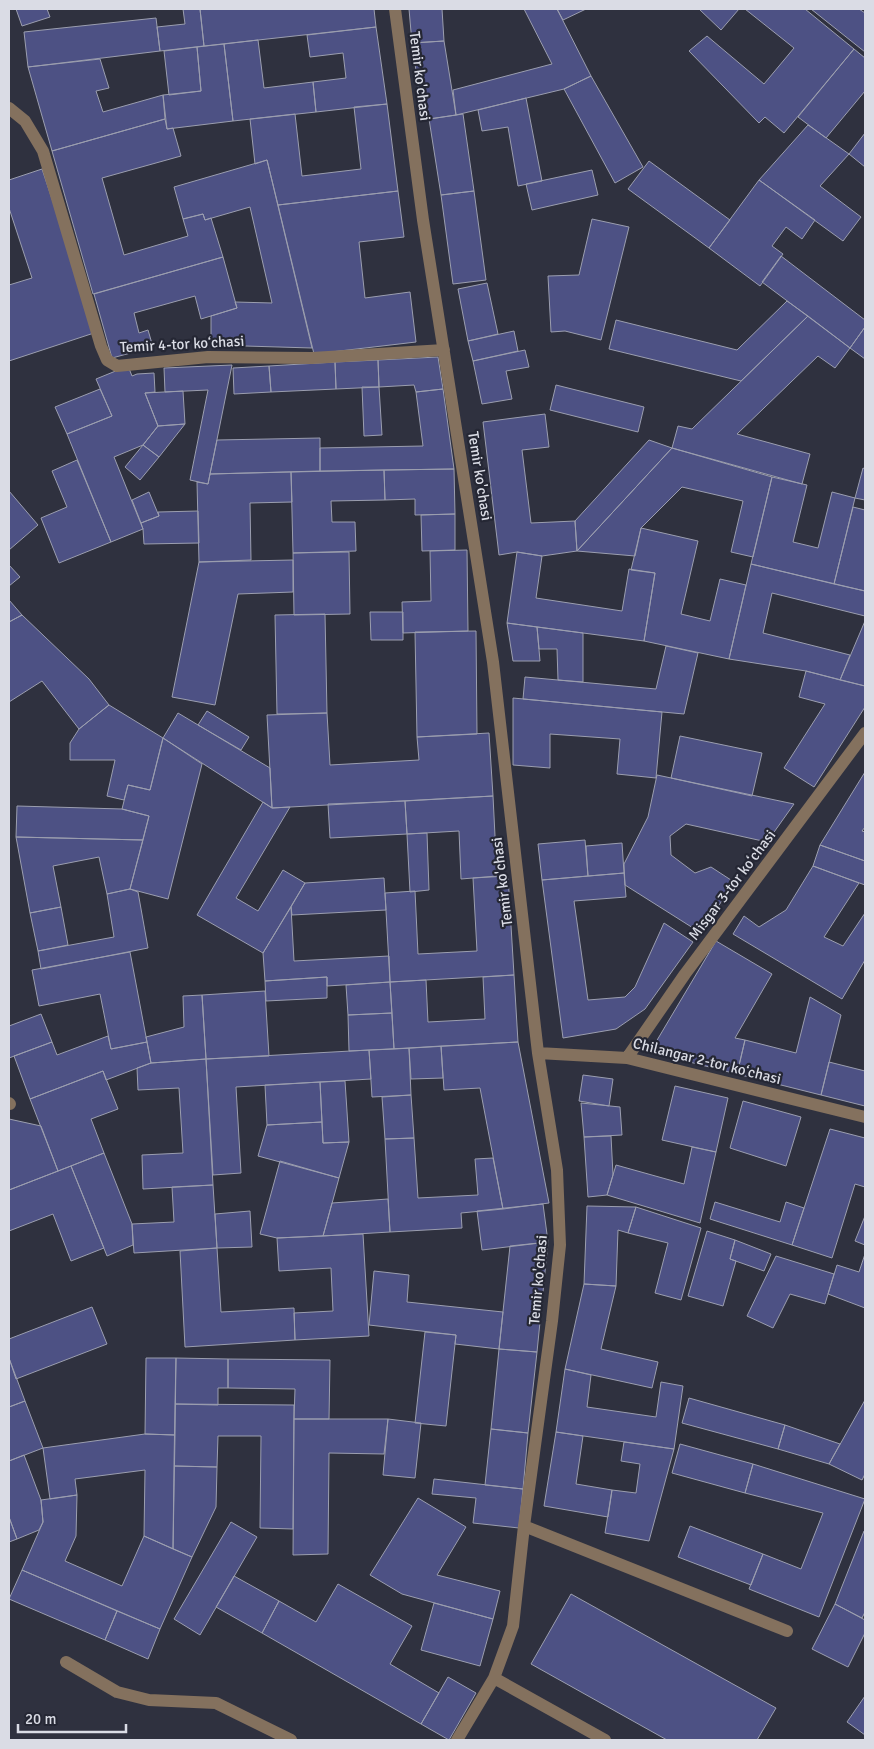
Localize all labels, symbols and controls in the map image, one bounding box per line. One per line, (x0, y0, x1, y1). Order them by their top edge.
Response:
street label: Temir ko'chasi (406, 30, 434, 122)
street label: Temir 4-tor koʻchasi (119, 332, 245, 356)
street label: Temir ko'chasi (464, 430, 496, 522)
street label: Misgar 3-tor koʻchasi (685, 826, 779, 944)
street label: Temir ko'chasi (488, 836, 516, 928)
street label: Chilangar 2-tor koʻchasi (631, 1034, 783, 1088)
street label: Temir ko'chasi (525, 1234, 551, 1326)
scale bar (18, 1702, 125, 1734)
text: 20 m (25, 1710, 56, 1728)

